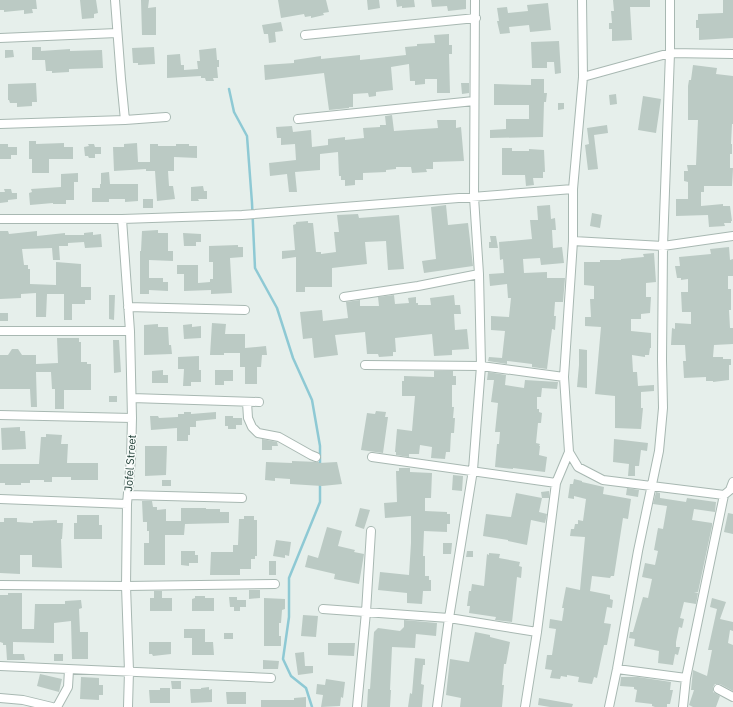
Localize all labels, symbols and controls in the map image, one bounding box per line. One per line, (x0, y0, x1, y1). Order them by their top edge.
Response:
street label: Jofel Street (121, 434, 139, 492)

